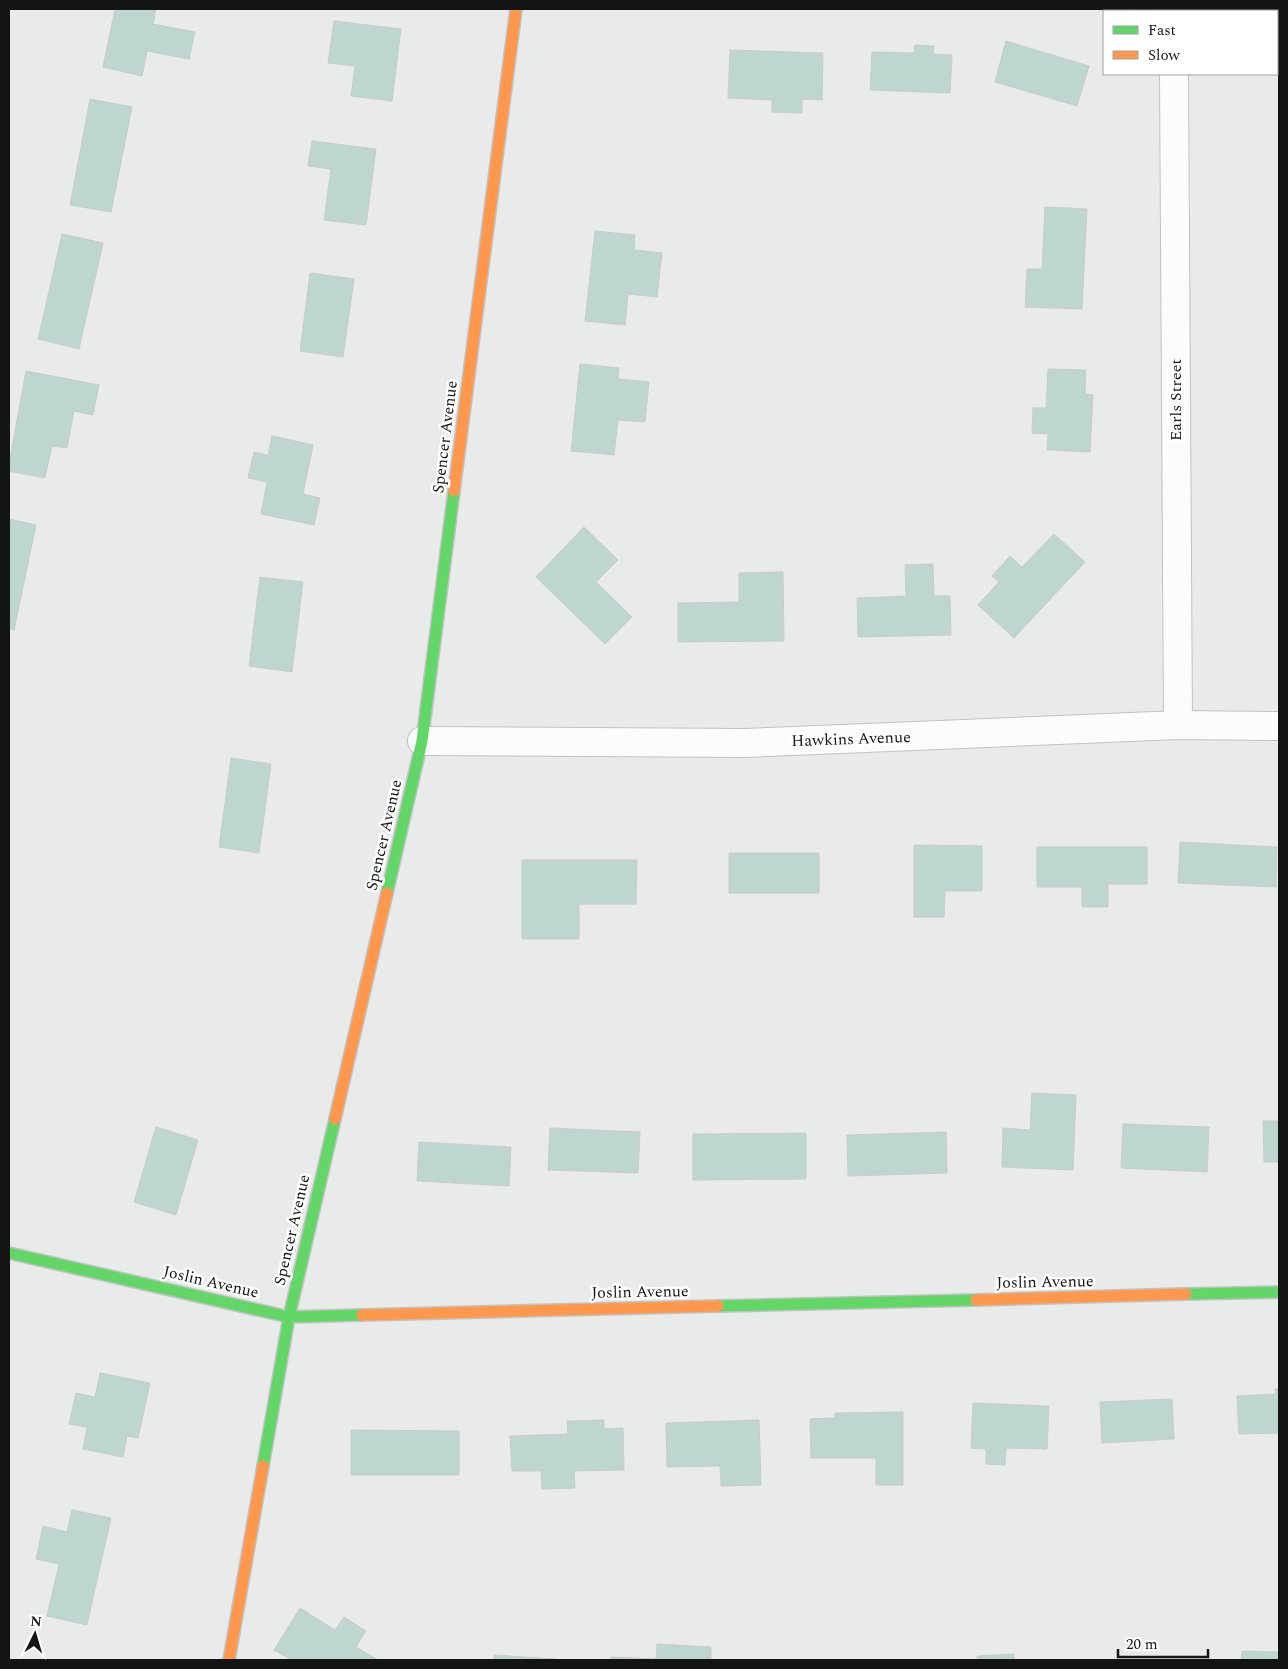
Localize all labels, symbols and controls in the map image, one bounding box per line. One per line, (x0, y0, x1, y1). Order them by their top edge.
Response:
legend (1103, 10, 1278, 75)
text: Fast (1148, 19, 1176, 42)
text: Slow (1148, 44, 1180, 67)
street label: Earls Street (1164, 359, 1188, 441)
street label: Spencer Avenue (426, 379, 464, 495)
street label: Hawkins Avenue (791, 725, 911, 753)
street label: Spencer Avenue (360, 777, 408, 893)
street label: Spencer Avenue (268, 1172, 316, 1288)
street label: Joslin Avenue (161, 1259, 261, 1305)
street label: Joslin Avenue (996, 1269, 1094, 1295)
street label: Joslin Avenue (591, 1279, 689, 1305)
north arrow (10, 1609, 60, 1659)
text: N (29, 1611, 43, 1633)
scale bar (1118, 1626, 1208, 1658)
text: 20 m (1126, 1633, 1158, 1656)

